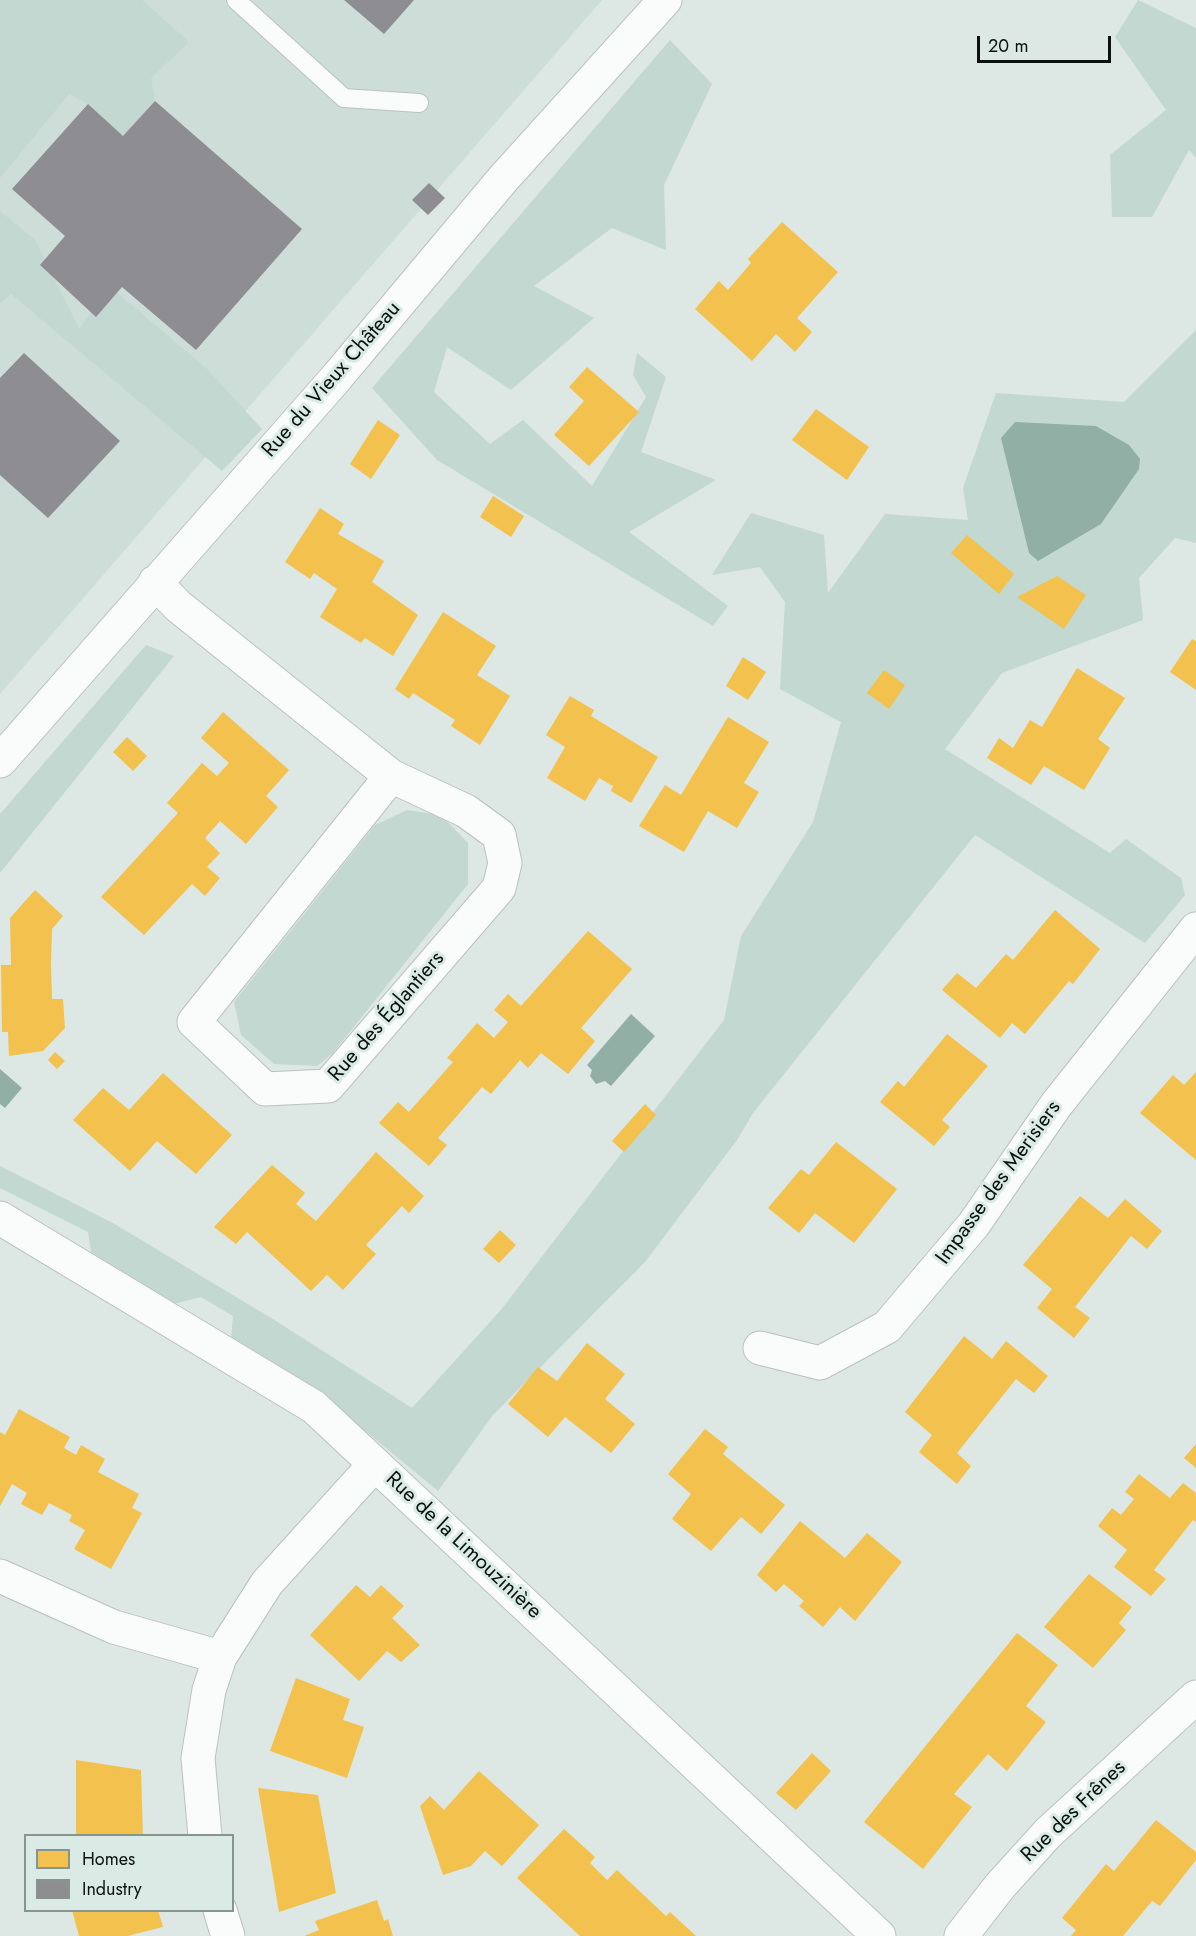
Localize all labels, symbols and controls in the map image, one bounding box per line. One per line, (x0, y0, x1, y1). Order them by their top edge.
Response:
scale bar (980, 24, 1114, 62)
text: 20 m (988, 33, 1028, 59)
street label: Rue du Vieux Château (258, 297, 406, 463)
street label: Rue des Églantiers (324, 947, 450, 1087)
street label: Impasse des Merisiers (931, 1096, 1067, 1270)
street label: Rue de la Limouzinière (380, 1467, 546, 1625)
street label: Rue des Frênes (1016, 1756, 1132, 1868)
legend (24, 1834, 234, 1912)
text: Homes (82, 1846, 135, 1872)
text: Industry (82, 1876, 142, 1902)

